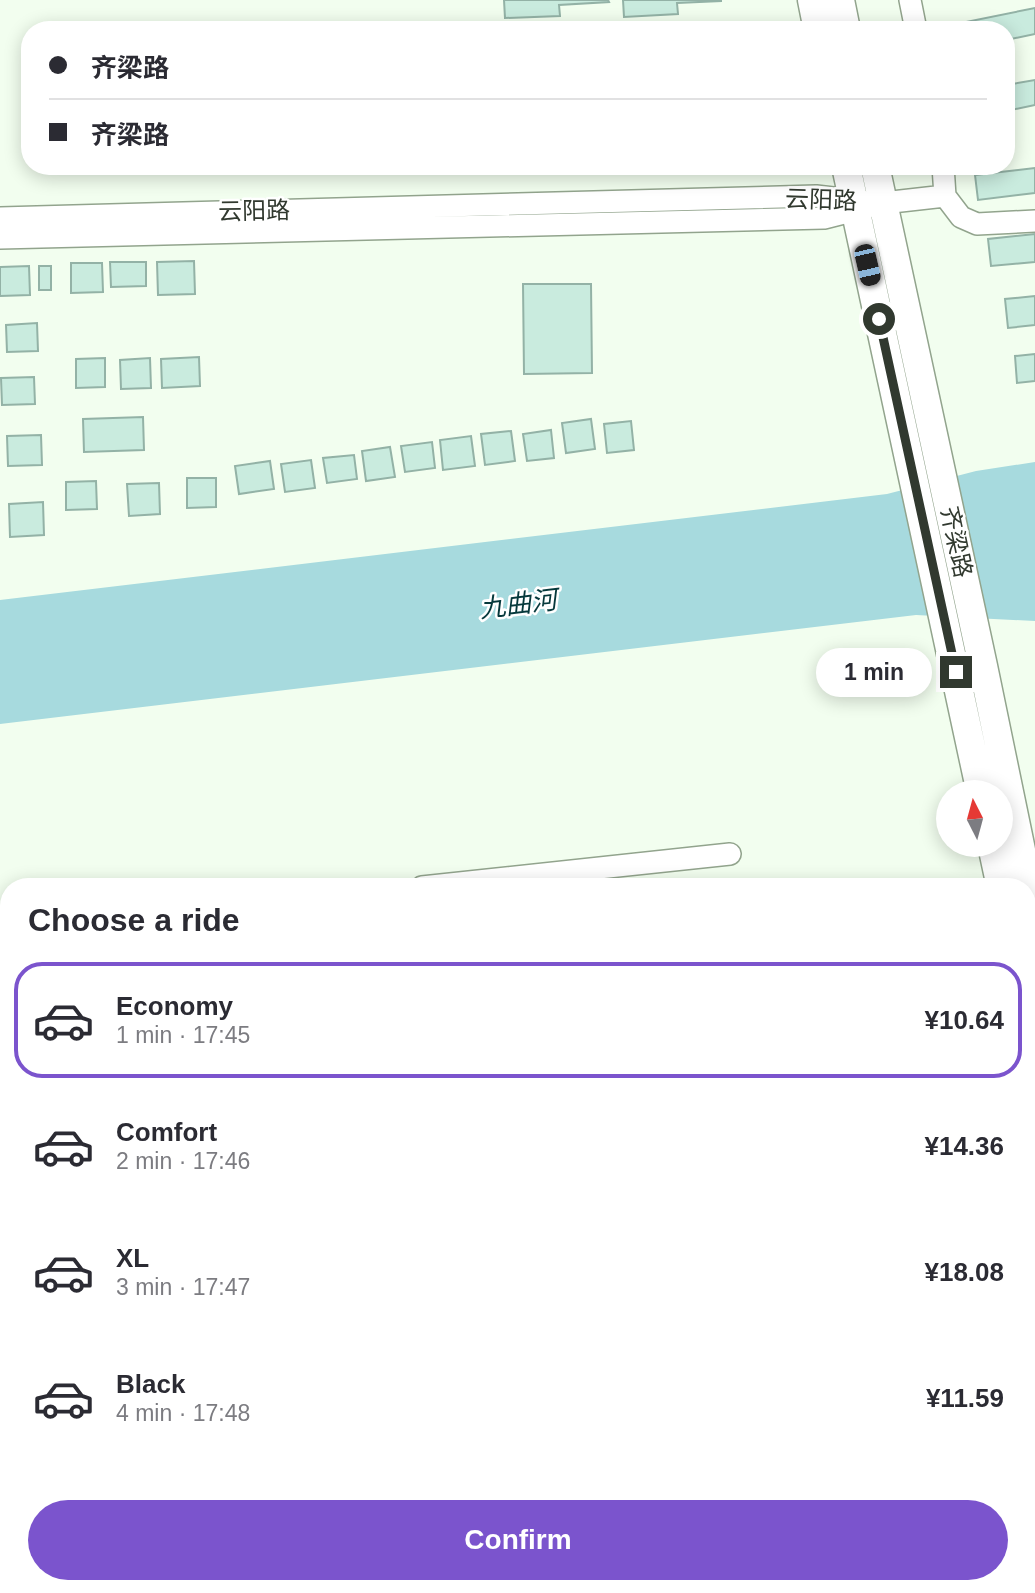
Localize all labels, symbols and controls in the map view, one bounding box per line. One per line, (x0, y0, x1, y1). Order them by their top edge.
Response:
text: 齐梁路 (91, 53, 169, 83)
text: 齐梁路 (91, 120, 169, 150)
street label: 云阳路 (785, 185, 857, 214)
street label: 云阳路 (218, 196, 290, 225)
car (853, 242, 882, 288)
route start (863, 303, 895, 335)
street label: 齐梁路 (936, 504, 977, 580)
water label: 九曲河 (477, 584, 563, 624)
callout: 1 min (816, 648, 932, 696)
route end (940, 656, 972, 688)
text: 1 min (844, 659, 904, 685)
north arrow (936, 780, 1013, 858)
map controls (936, 780, 1013, 857)
text: Choose a ride (28, 902, 240, 938)
icon: car (32, 989, 95, 1052)
text: Economy (116, 991, 233, 1021)
text: ¥10.64 (924, 1005, 1004, 1035)
text: 1 min · 17:45 (116, 1022, 250, 1048)
icon: car (32, 1115, 95, 1178)
text: Comfort (116, 1117, 217, 1147)
text: ¥14.36 (924, 1131, 1004, 1161)
text: 2 min · 17:46 (116, 1148, 250, 1174)
icon: car (32, 1241, 95, 1304)
text: XL (116, 1243, 149, 1273)
text: ¥18.08 (924, 1257, 1004, 1287)
text: 3 min · 17:47 (116, 1274, 250, 1300)
icon: car (32, 1367, 95, 1430)
text: Black (116, 1369, 185, 1399)
text: ¥11.59 (926, 1383, 1004, 1413)
text: 4 min · 17:48 (116, 1400, 250, 1426)
button: Confirm (28, 1500, 1008, 1580)

